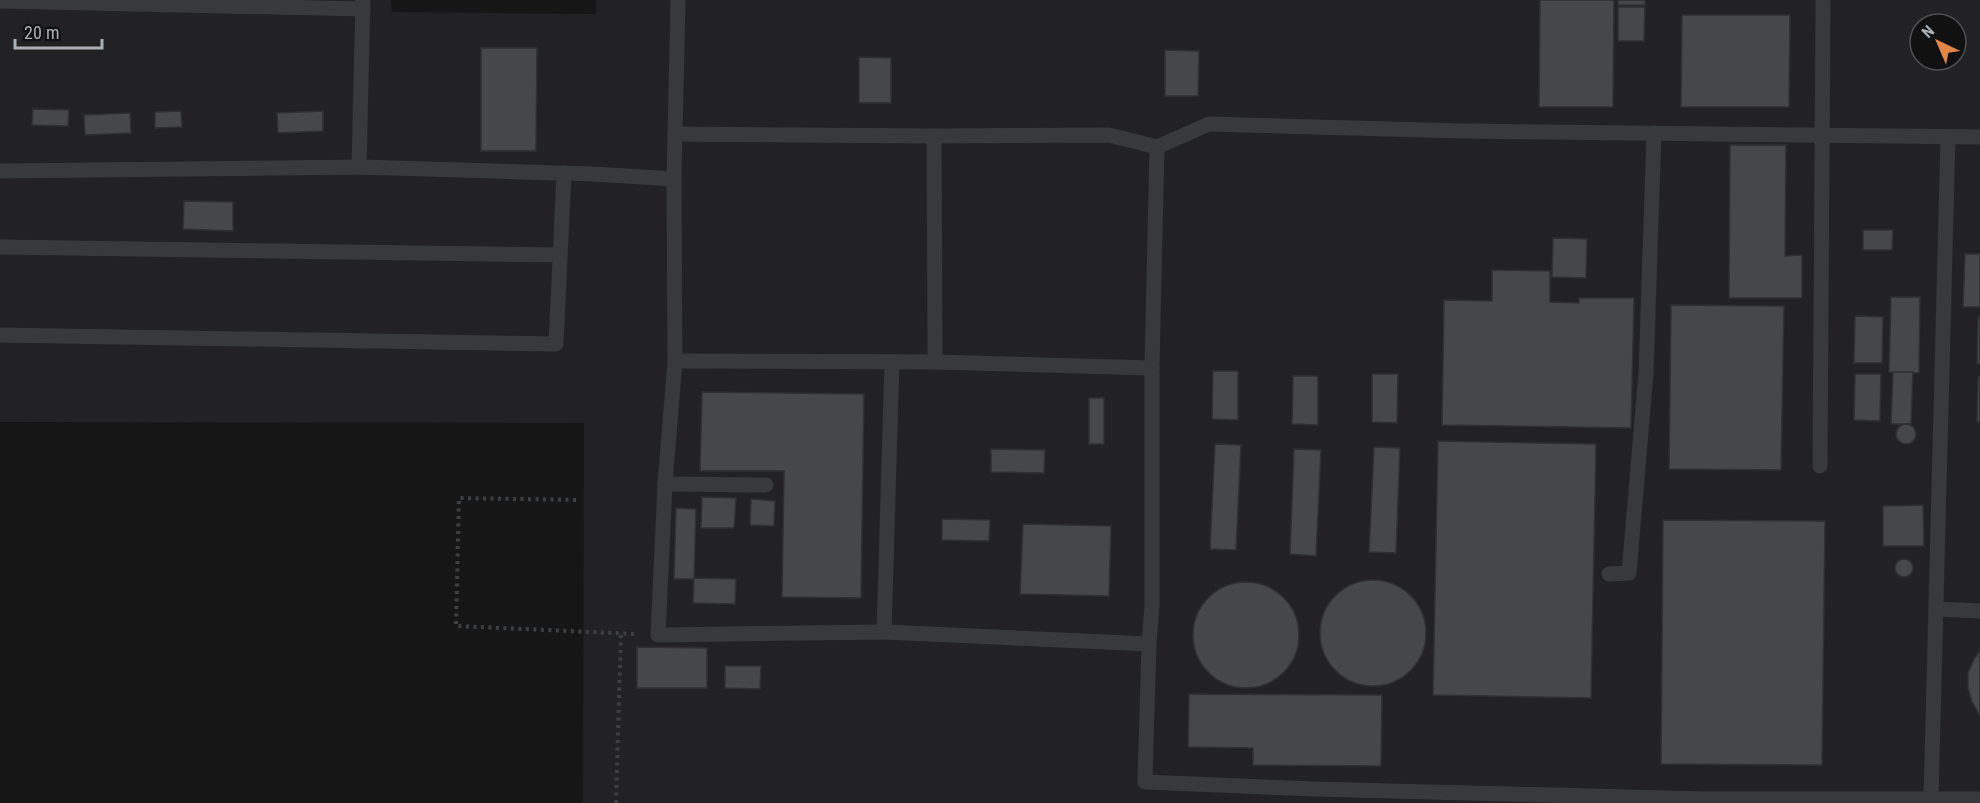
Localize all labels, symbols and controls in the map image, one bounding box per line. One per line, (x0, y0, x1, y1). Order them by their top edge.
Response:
scale bar (15, 12, 102, 50)
north arrow (1908, 12, 1968, 72)
text: N (1918, 21, 1938, 42)
text: 20 m (24, 22, 59, 43)

